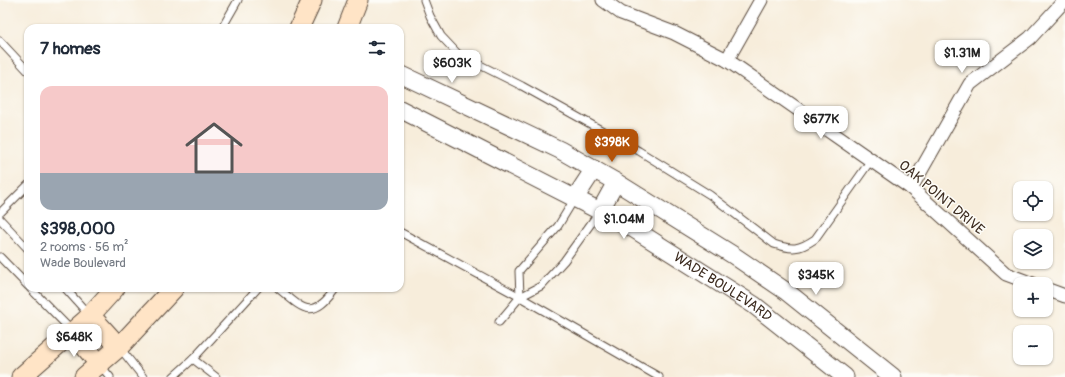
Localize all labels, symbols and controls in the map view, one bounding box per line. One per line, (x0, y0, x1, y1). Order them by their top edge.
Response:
icon: filters (366, 37, 388, 59)
text: 7 homes (40, 38, 100, 59)
pin: $1.31M (929, 40, 995, 74)
text: $1.31M (944, 45, 980, 61)
pin: $603K (424, 50, 480, 84)
text: $603K (433, 55, 471, 71)
pin: $677K (793, 106, 849, 140)
text: $677K (803, 111, 839, 127)
icon: home (178, 112, 250, 184)
pin: $398K (584, 129, 640, 163)
text: $398K (594, 134, 630, 150)
street label: OAK POINT DRIVE (895, 157, 988, 238)
map controls (1013, 181, 1053, 365)
button: locate (1013, 181, 1053, 221)
pin: $1.04M (591, 206, 657, 240)
text: $1.04M (604, 211, 644, 227)
text: $398,000 (40, 218, 115, 239)
button: layers (1013, 229, 1053, 269)
text: 2 rooms · 56 m² (40, 239, 128, 255)
street label: WADE BOULEVARD (671, 249, 776, 325)
text: Wade Boulevard (40, 255, 126, 271)
pin: $345K (788, 262, 844, 296)
text: $345K (798, 267, 834, 283)
button: + (1013, 277, 1053, 317)
pin: $648K (46, 324, 102, 358)
button: − (1013, 325, 1053, 365)
text: $648K (56, 329, 92, 345)

